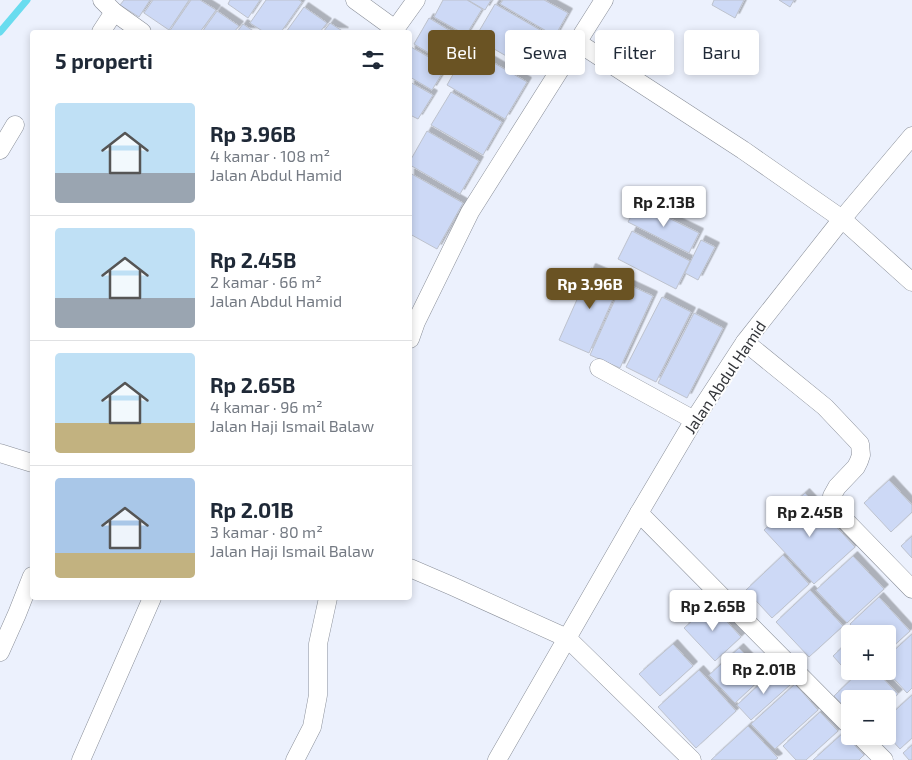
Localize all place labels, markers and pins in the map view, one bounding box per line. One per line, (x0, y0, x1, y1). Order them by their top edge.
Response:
pin: Rp 2.13B (612, 186, 716, 228)
pin: Rp 3.96B (538, 268, 642, 310)
pin: Rp 2.45B (758, 496, 862, 538)
pin: Rp 2.65B (661, 590, 765, 632)
pin: Rp 2.01B (712, 652, 816, 695)

